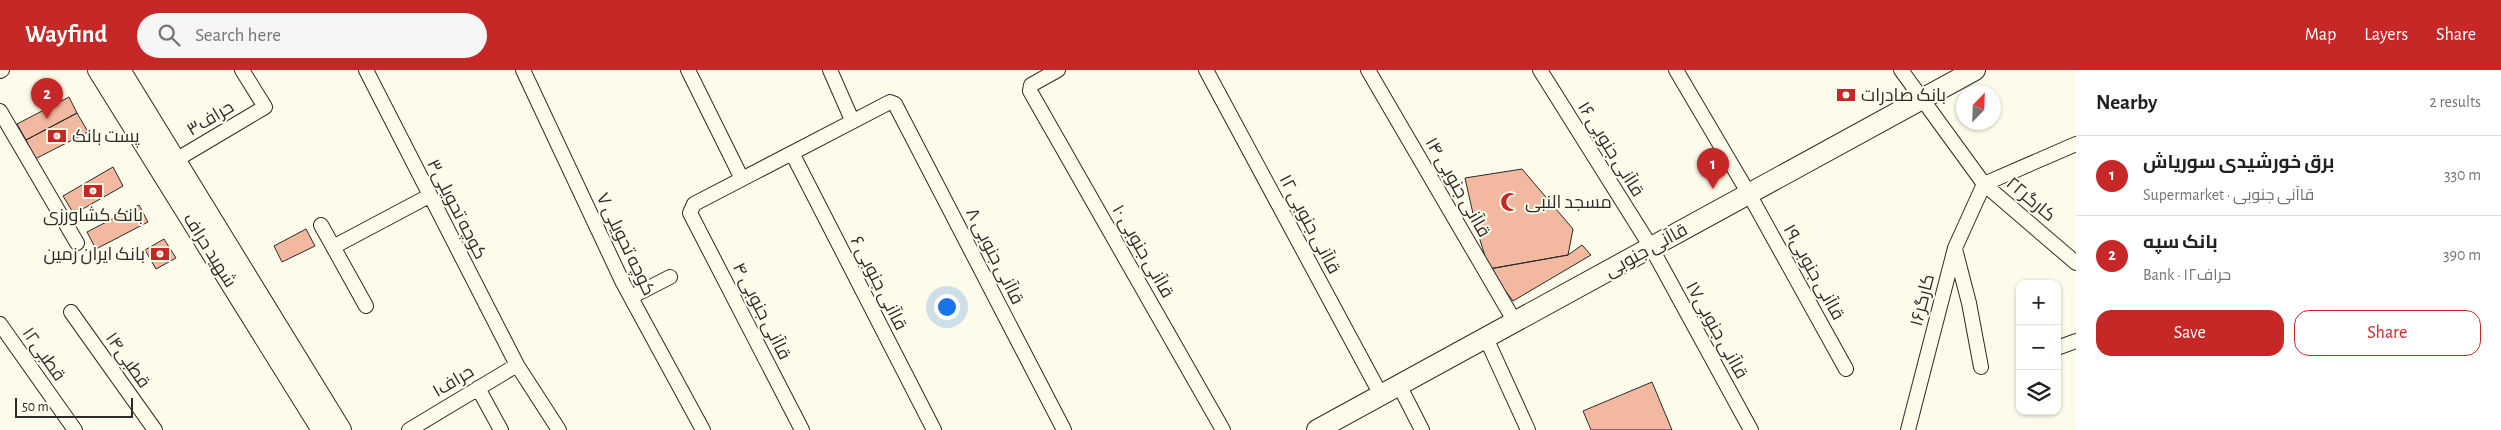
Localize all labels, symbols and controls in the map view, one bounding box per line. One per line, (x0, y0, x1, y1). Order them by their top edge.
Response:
search box (137, 13, 487, 58)
icon: search (155, 21, 183, 49)
text: Wayfind (25, 23, 107, 47)
text: Search here (195, 26, 281, 45)
text: Map (2305, 26, 2336, 44)
text: Layers (2364, 26, 2408, 44)
text: Share (2436, 26, 2476, 44)
pin: 2 (31, 78, 63, 119)
bank icon: بانک صادرات (1835, 84, 1857, 106)
north arrow (1956, 85, 2001, 130)
place label: بانک صادرات (1861, 87, 1946, 106)
text: Nearby (2096, 92, 2157, 113)
text: 2 results (2429, 94, 2481, 110)
street label: ۳حراف (184, 98, 238, 141)
street label: قاآنی جنوبی ۱۶ (1573, 98, 1648, 201)
bank icon: پست بانک (46, 125, 68, 147)
place label: پست بانک (72, 128, 140, 148)
street label: قاآنی جنوبی ۱۴ (1421, 134, 1495, 241)
pin: 1 (1697, 148, 1729, 189)
text: برق خورشیدی سوریاش (2143, 153, 2334, 172)
street label: کوچه تحویلی۳ (421, 157, 489, 263)
text: 1 (2109, 167, 2115, 183)
text: 330 m (2444, 167, 2481, 183)
street label: قاآنی جنوبی ۱۲ (1275, 171, 1344, 277)
street label: ۲۲کارگر (2002, 174, 2058, 226)
bank icon: بانک کشاورزی (82, 180, 104, 202)
text: Supermarket · قاآنی جنوبی (2143, 187, 2314, 203)
street label: کوچه تحویلی ۷ (591, 190, 658, 299)
mosque icon: مسجد النبی (1499, 191, 1521, 213)
place label: مسجد النبی (1525, 194, 1612, 213)
street label: قاآنی جنوبی ۱۰ (1107, 201, 1178, 302)
street label: قاآنی جنوبی ۸ (961, 205, 1028, 308)
place label: بانک کشاورزی (43, 206, 143, 226)
street label: شهید حراف (179, 210, 240, 291)
street label: قاآنی جنوبی (1601, 219, 1691, 282)
street label: قاآنی جنوبی۱۹ (1779, 221, 1848, 324)
street label: قاآنی جنوبی ۶ (846, 233, 911, 334)
text: بانک سپه (2143, 233, 2218, 252)
bank icon: بانک ایران زمین (149, 243, 171, 265)
place label: بانک ایران زمین (43, 246, 145, 265)
text: 2 (2108, 247, 2116, 263)
text: 390 m (2443, 247, 2481, 263)
street label: قاآنی جنوبی ۴ (728, 259, 795, 363)
text: Bank · حراف۱۲ (2143, 267, 2231, 283)
street label: کارگر۱۶ (1908, 272, 1939, 328)
street label: قاآنی جنوبی۱۷ (1681, 278, 1752, 383)
map controls (2016, 280, 2061, 415)
button: + (2016, 280, 2061, 325)
your location (934, 294, 960, 320)
button: Save (2096, 310, 2284, 356)
button: Share (2294, 310, 2481, 356)
street label: قطبی۱۲ (18, 325, 68, 385)
button: − (2016, 325, 2061, 370)
street label: قطبی۱۴ (101, 330, 153, 392)
street label: حراف۱ (430, 363, 478, 402)
button: layers (2016, 370, 2061, 415)
scale bar (15, 395, 132, 418)
text: 50 m (22, 400, 49, 414)

